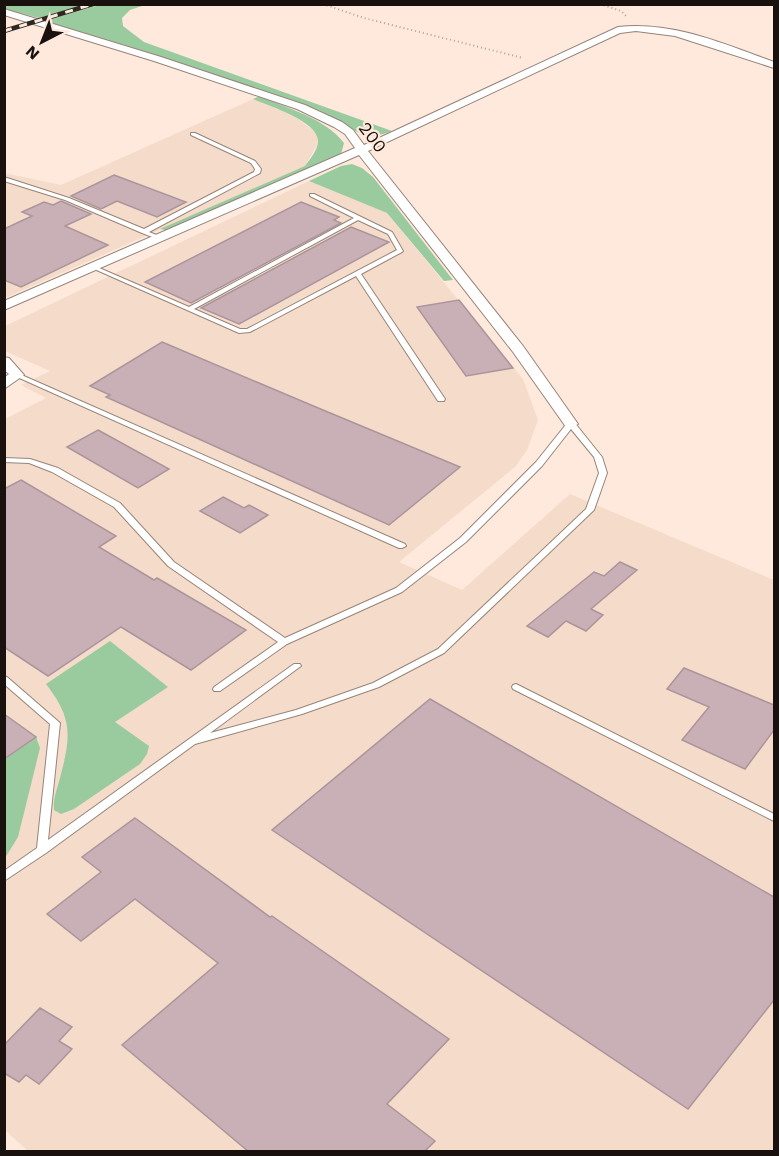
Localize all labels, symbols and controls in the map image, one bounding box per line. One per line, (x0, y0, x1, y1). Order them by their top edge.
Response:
north arrow (12, 12, 72, 72)
text: N (22, 42, 43, 64)
street label: 200 (355, 118, 391, 156)

